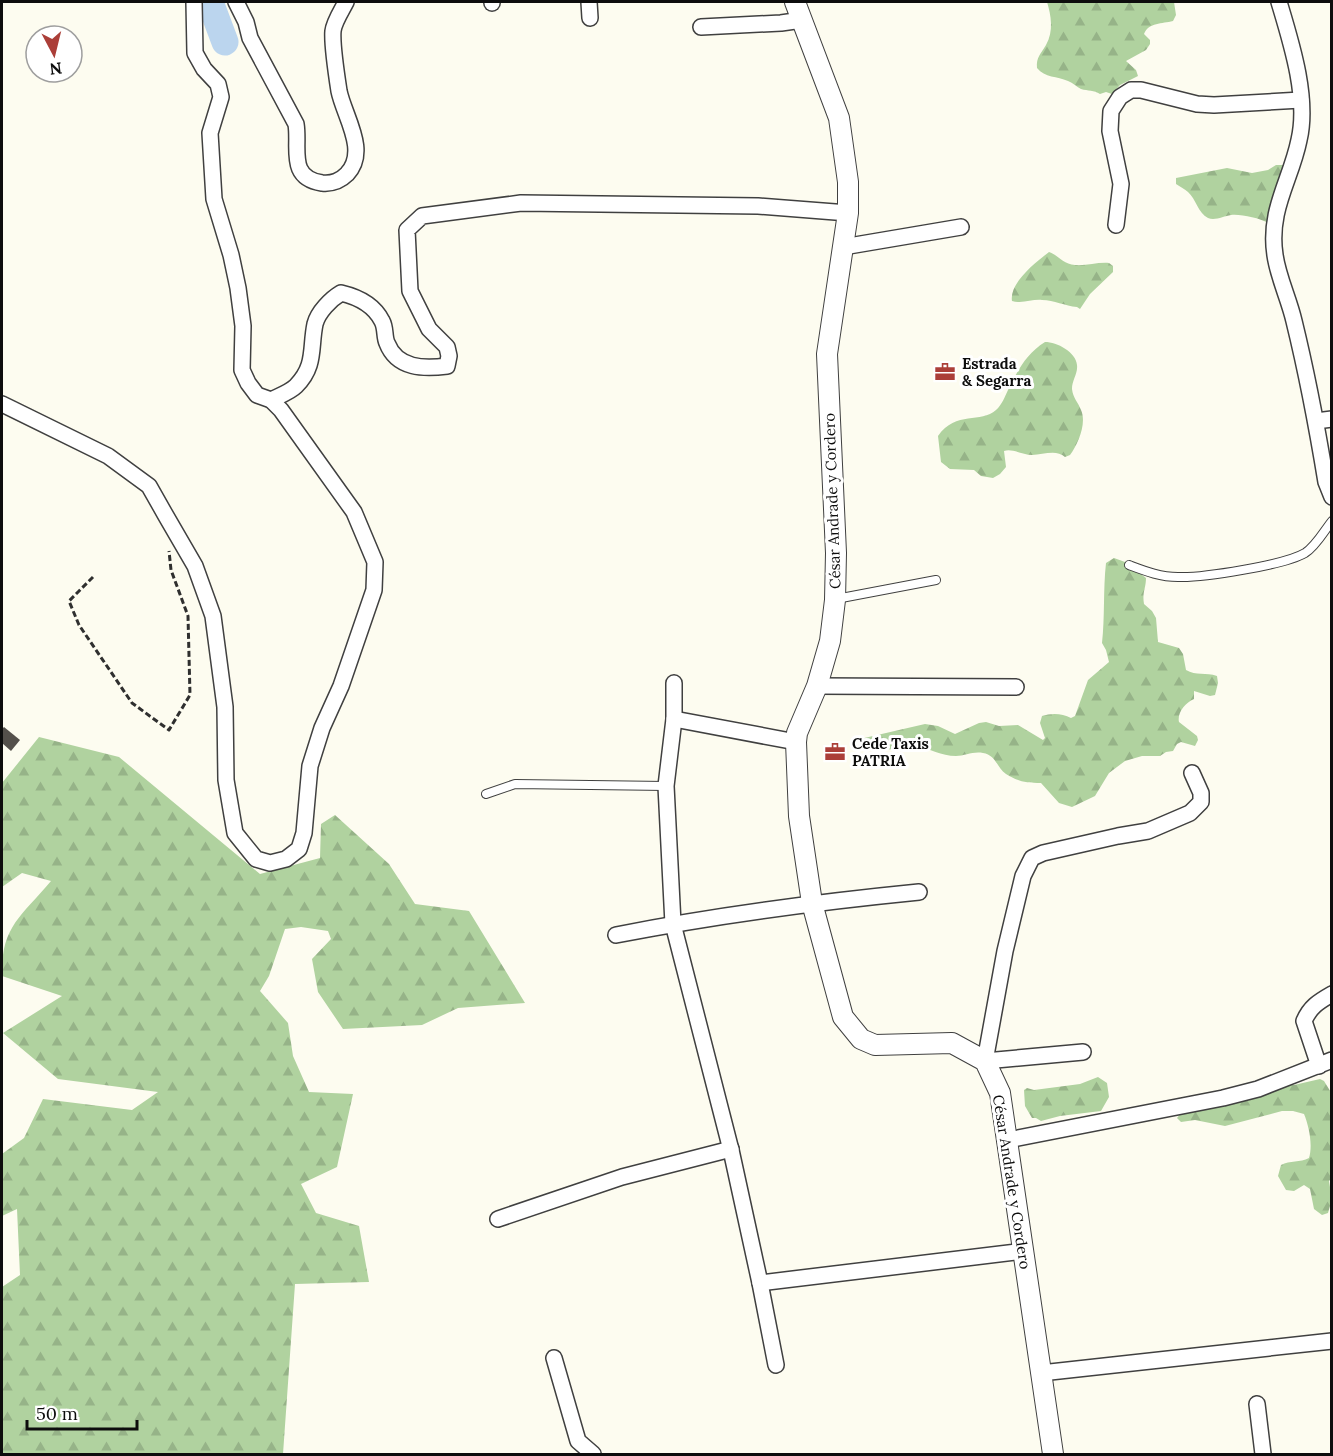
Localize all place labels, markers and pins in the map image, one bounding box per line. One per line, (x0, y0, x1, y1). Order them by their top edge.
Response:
place label: Estrada & Segarra (962, 354, 1031, 390)
office icon: Estrada & Segarra (933, 360, 957, 384)
place label: Cede Taxis PATRIA (852, 734, 929, 770)
office icon: Cede Taxis PATRIA (823, 740, 847, 764)

